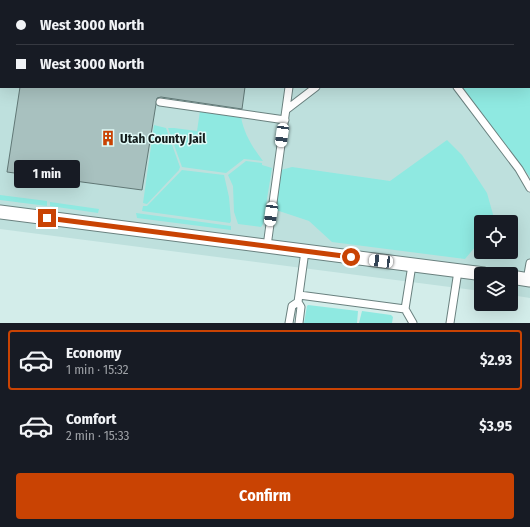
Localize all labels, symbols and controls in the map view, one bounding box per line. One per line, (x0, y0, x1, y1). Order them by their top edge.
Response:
text: West 3000 North (40, 16, 144, 34)
text: West 3000 North (40, 55, 144, 73)
car (274, 122, 290, 148)
building icon: Utah County Jail (99, 129, 117, 147)
place label: Utah County Jail (120, 131, 206, 146)
callout: 1 min (14, 160, 80, 188)
text: 1 min (33, 166, 61, 181)
car (263, 201, 279, 227)
route end (38, 209, 56, 227)
map controls (474, 215, 518, 311)
button: locate (474, 215, 518, 259)
route start (342, 248, 360, 266)
car (368, 254, 394, 268)
button: layers (474, 267, 518, 311)
icon: car (18, 342, 54, 378)
text: Economy (66, 344, 121, 362)
text: $2.93 (480, 351, 512, 369)
text: 1 min · 15:32 (66, 362, 129, 377)
icon: car (18, 408, 54, 444)
text: Comfort (66, 410, 117, 428)
text: $3.95 (479, 417, 512, 435)
text: 2 min · 15:33 (66, 428, 129, 443)
button: Confirm (16, 473, 514, 519)

